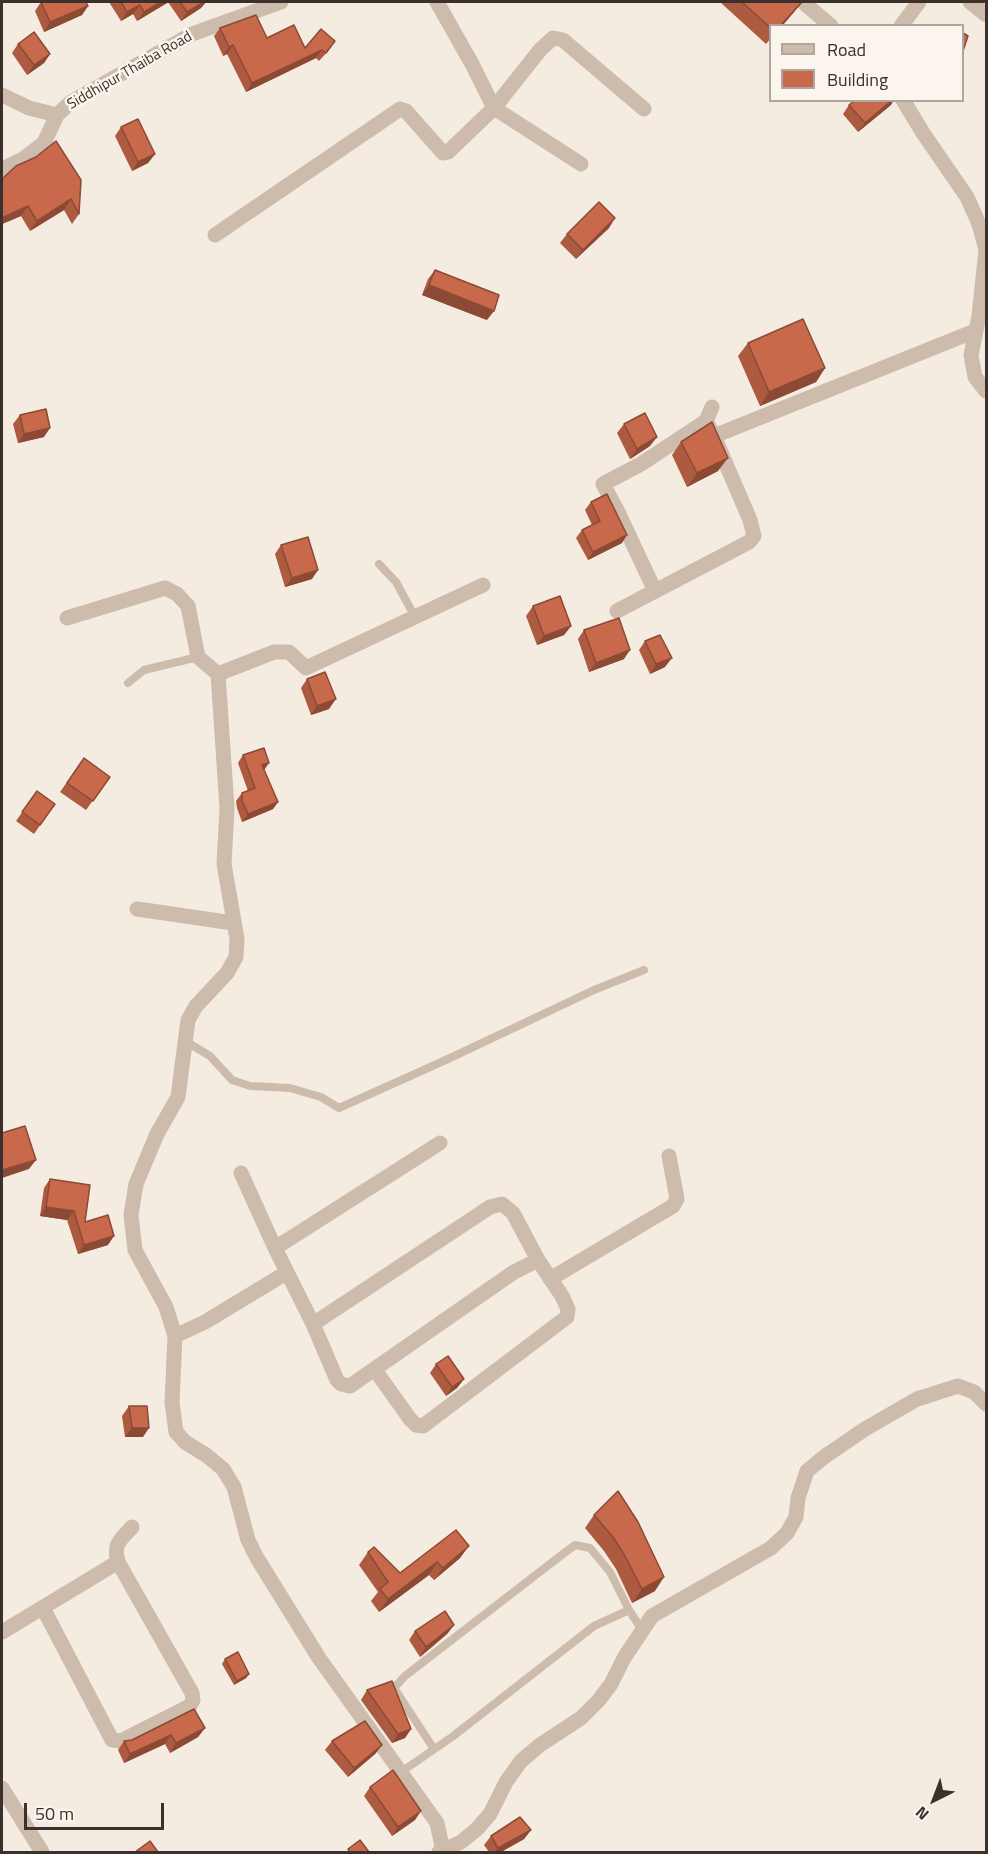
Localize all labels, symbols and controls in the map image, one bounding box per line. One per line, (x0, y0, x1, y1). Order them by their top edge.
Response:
legend (769, 24, 964, 102)
street label: Siddhipur Thaiba Road (64, 28, 196, 114)
text: Road (827, 36, 866, 63)
text: Building (827, 66, 888, 93)
north arrow (904, 1770, 964, 1830)
scale bar (27, 1791, 166, 1829)
text: 50 m (35, 1800, 74, 1827)
text: N (910, 1801, 934, 1826)

